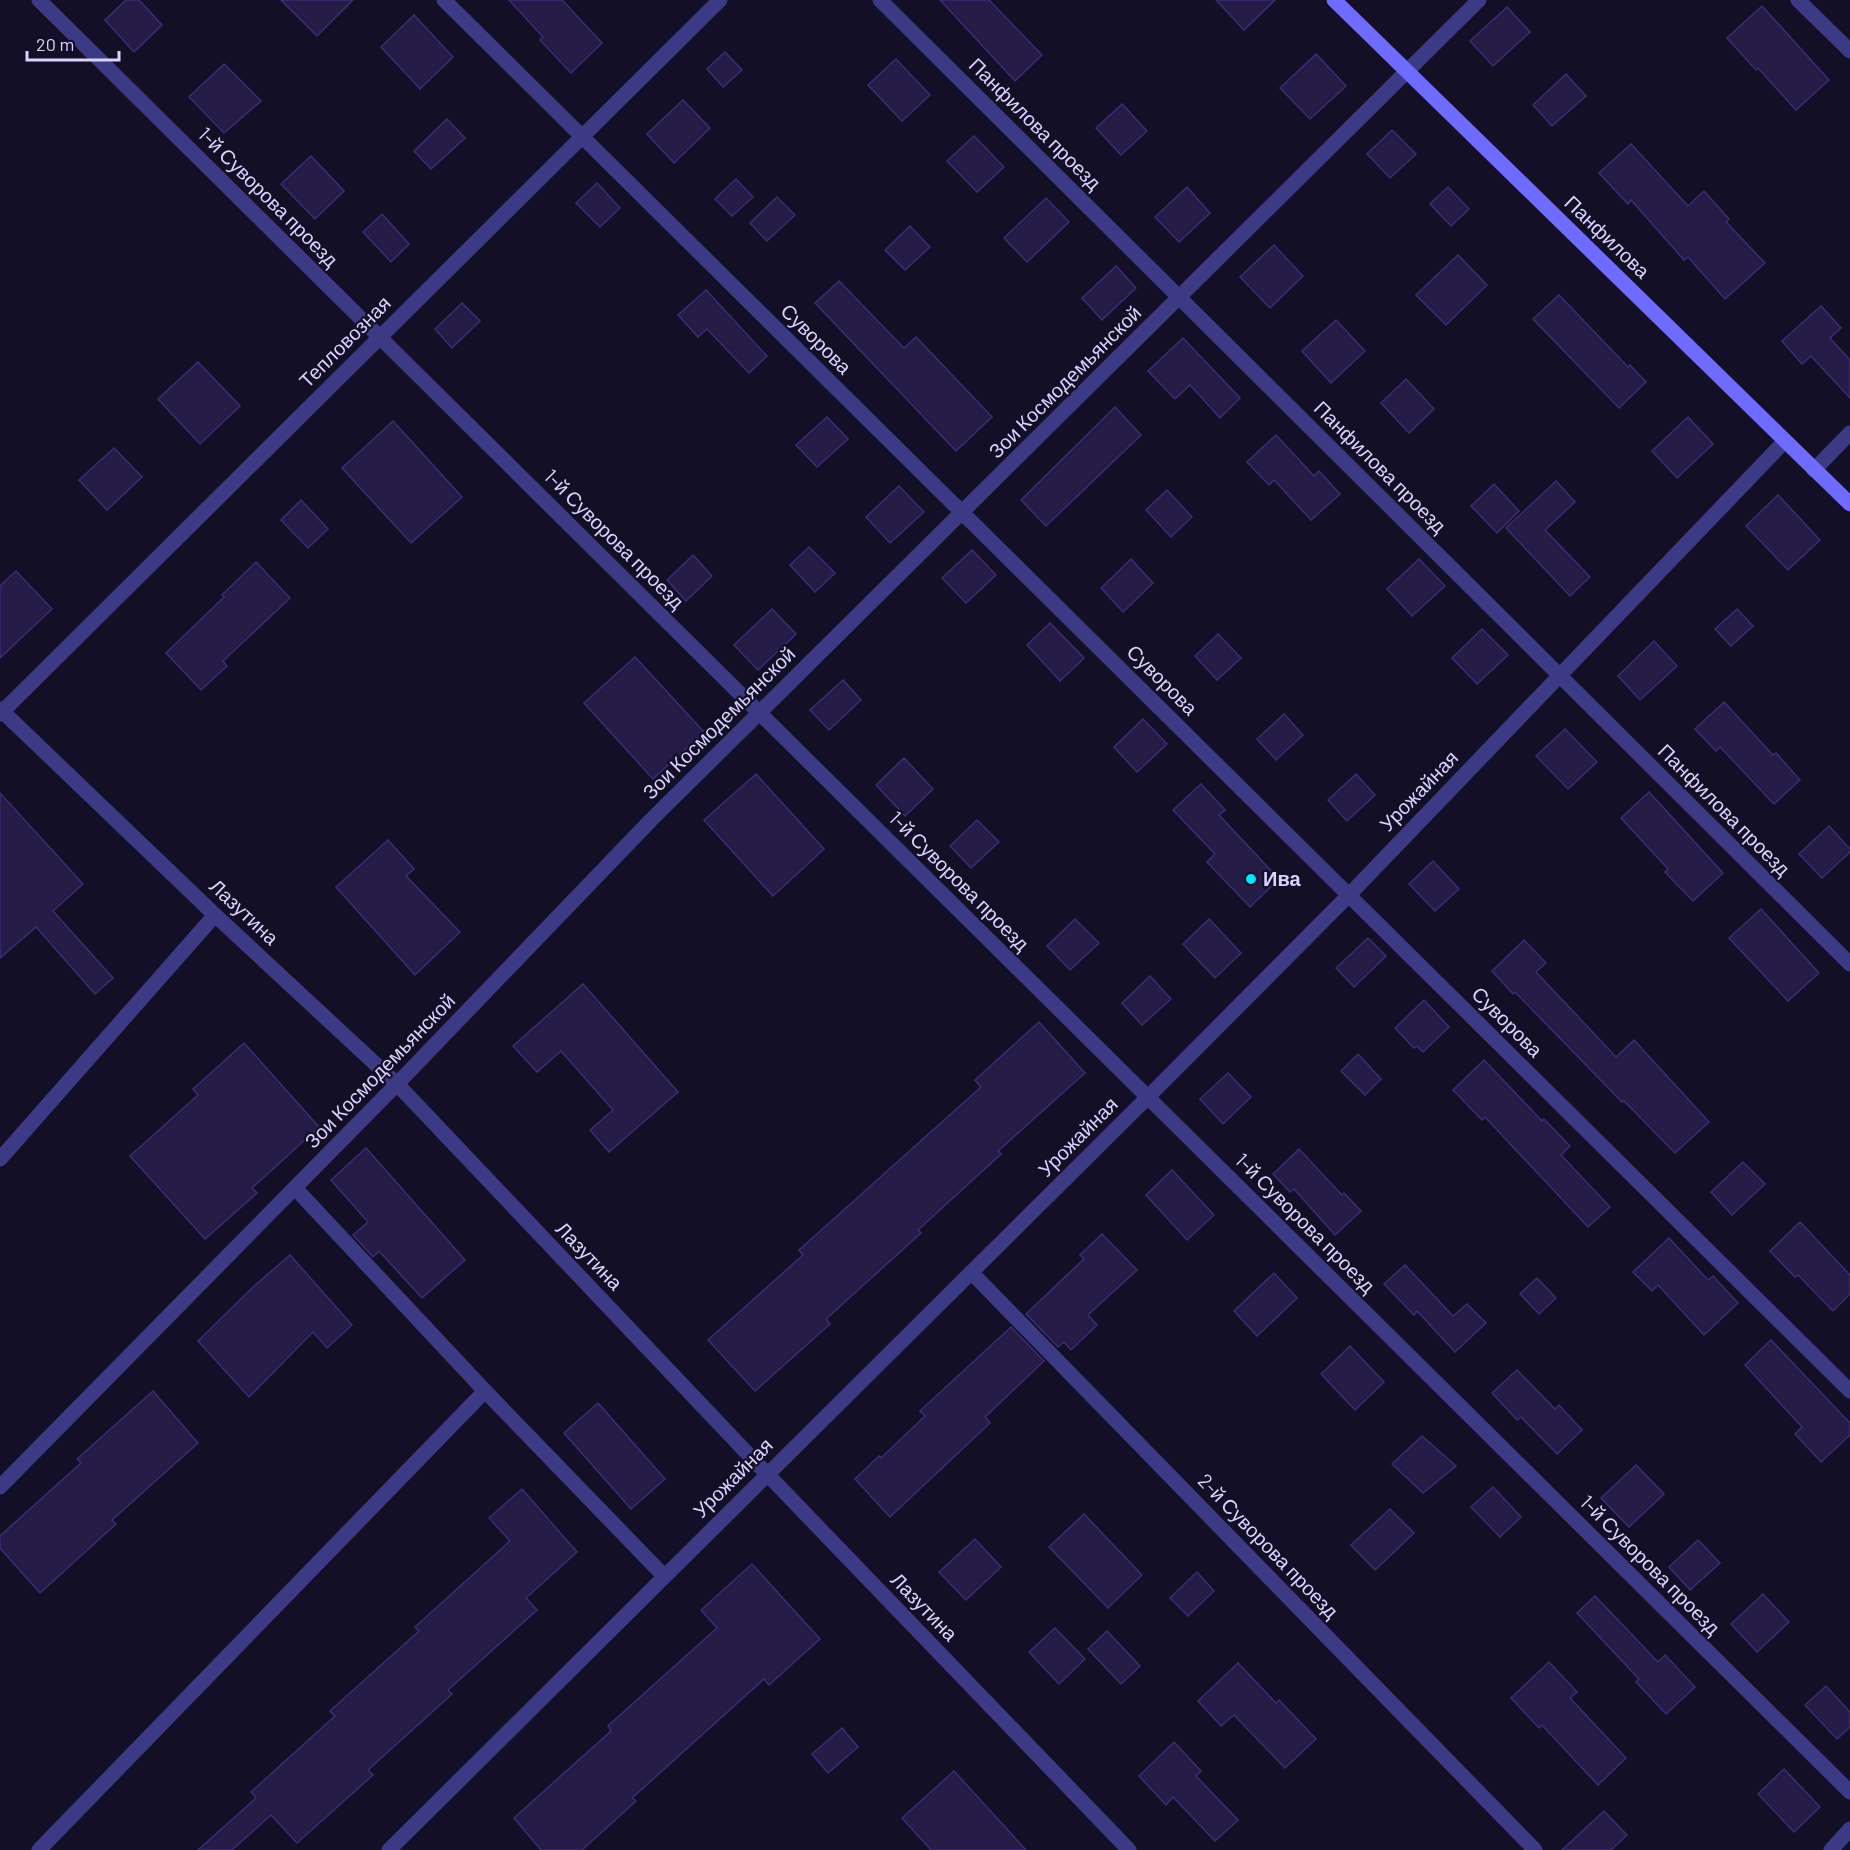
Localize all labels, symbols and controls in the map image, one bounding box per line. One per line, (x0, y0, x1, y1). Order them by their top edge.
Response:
scale bar (27, 24, 118, 62)
text: 20 m (36, 33, 74, 55)
street label: Панфилова проезд (965, 52, 1107, 195)
street label: 1-й Суворова проезд (194, 121, 344, 271)
street label: Панфилова (1560, 190, 1656, 283)
street label: Тепловозная (294, 291, 395, 392)
street label: Суворова (776, 298, 858, 379)
street label: Зои Космодемьянской (983, 300, 1146, 463)
street label: Панфилова проезд (1310, 395, 1452, 538)
street label: 1-й Суворова проезд (540, 463, 690, 613)
street label: Суворова (1122, 639, 1204, 720)
street label: Зои Космодемьянской (637, 641, 800, 804)
street label: Панфилова проезд (1654, 738, 1796, 881)
street label: Урожайная (1374, 745, 1463, 836)
street label: 1-й Суворова проезд (885, 805, 1035, 955)
place label: Ива (1263, 866, 1301, 890)
marker: Ива (1244, 872, 1258, 886)
street label: Лазутина (205, 873, 285, 950)
street label: Суворова (1467, 981, 1549, 1062)
street label: Зои Космодемьянской (299, 988, 459, 1153)
street label: Урожайная (1033, 1092, 1122, 1181)
street label: 1-й Суворова проезд (1231, 1147, 1381, 1297)
street label: Лазутина (551, 1216, 629, 1295)
street label: Урожайная (688, 1433, 777, 1522)
street label: 2-й Суворова проезд (1194, 1468, 1344, 1623)
street label: 1-й Суворова проезд (1576, 1489, 1726, 1639)
street label: Лазутина (886, 1567, 964, 1646)

